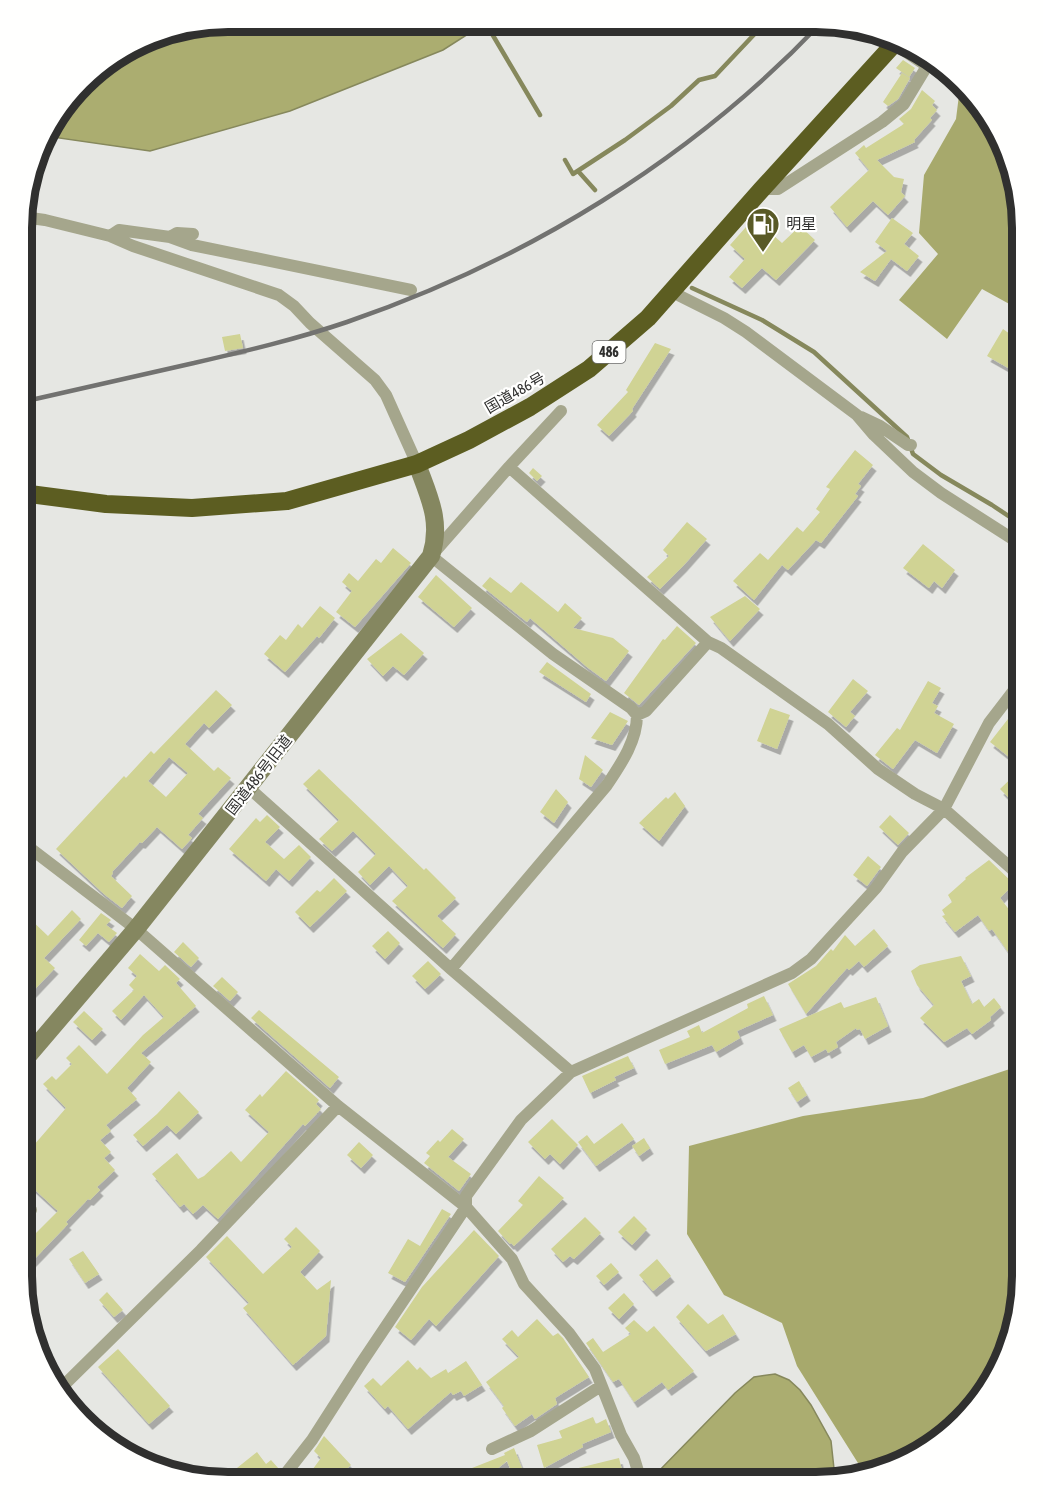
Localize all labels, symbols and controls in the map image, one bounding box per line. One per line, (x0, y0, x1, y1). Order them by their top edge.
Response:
fuel station icon: 明星 (745, 206, 781, 253)
place label: 明星 (786, 215, 816, 232)
road number: 486 (592, 341, 626, 363)
street label: 国道486号 (482, 369, 548, 416)
street label: 国道486号旧道 (222, 732, 295, 818)

